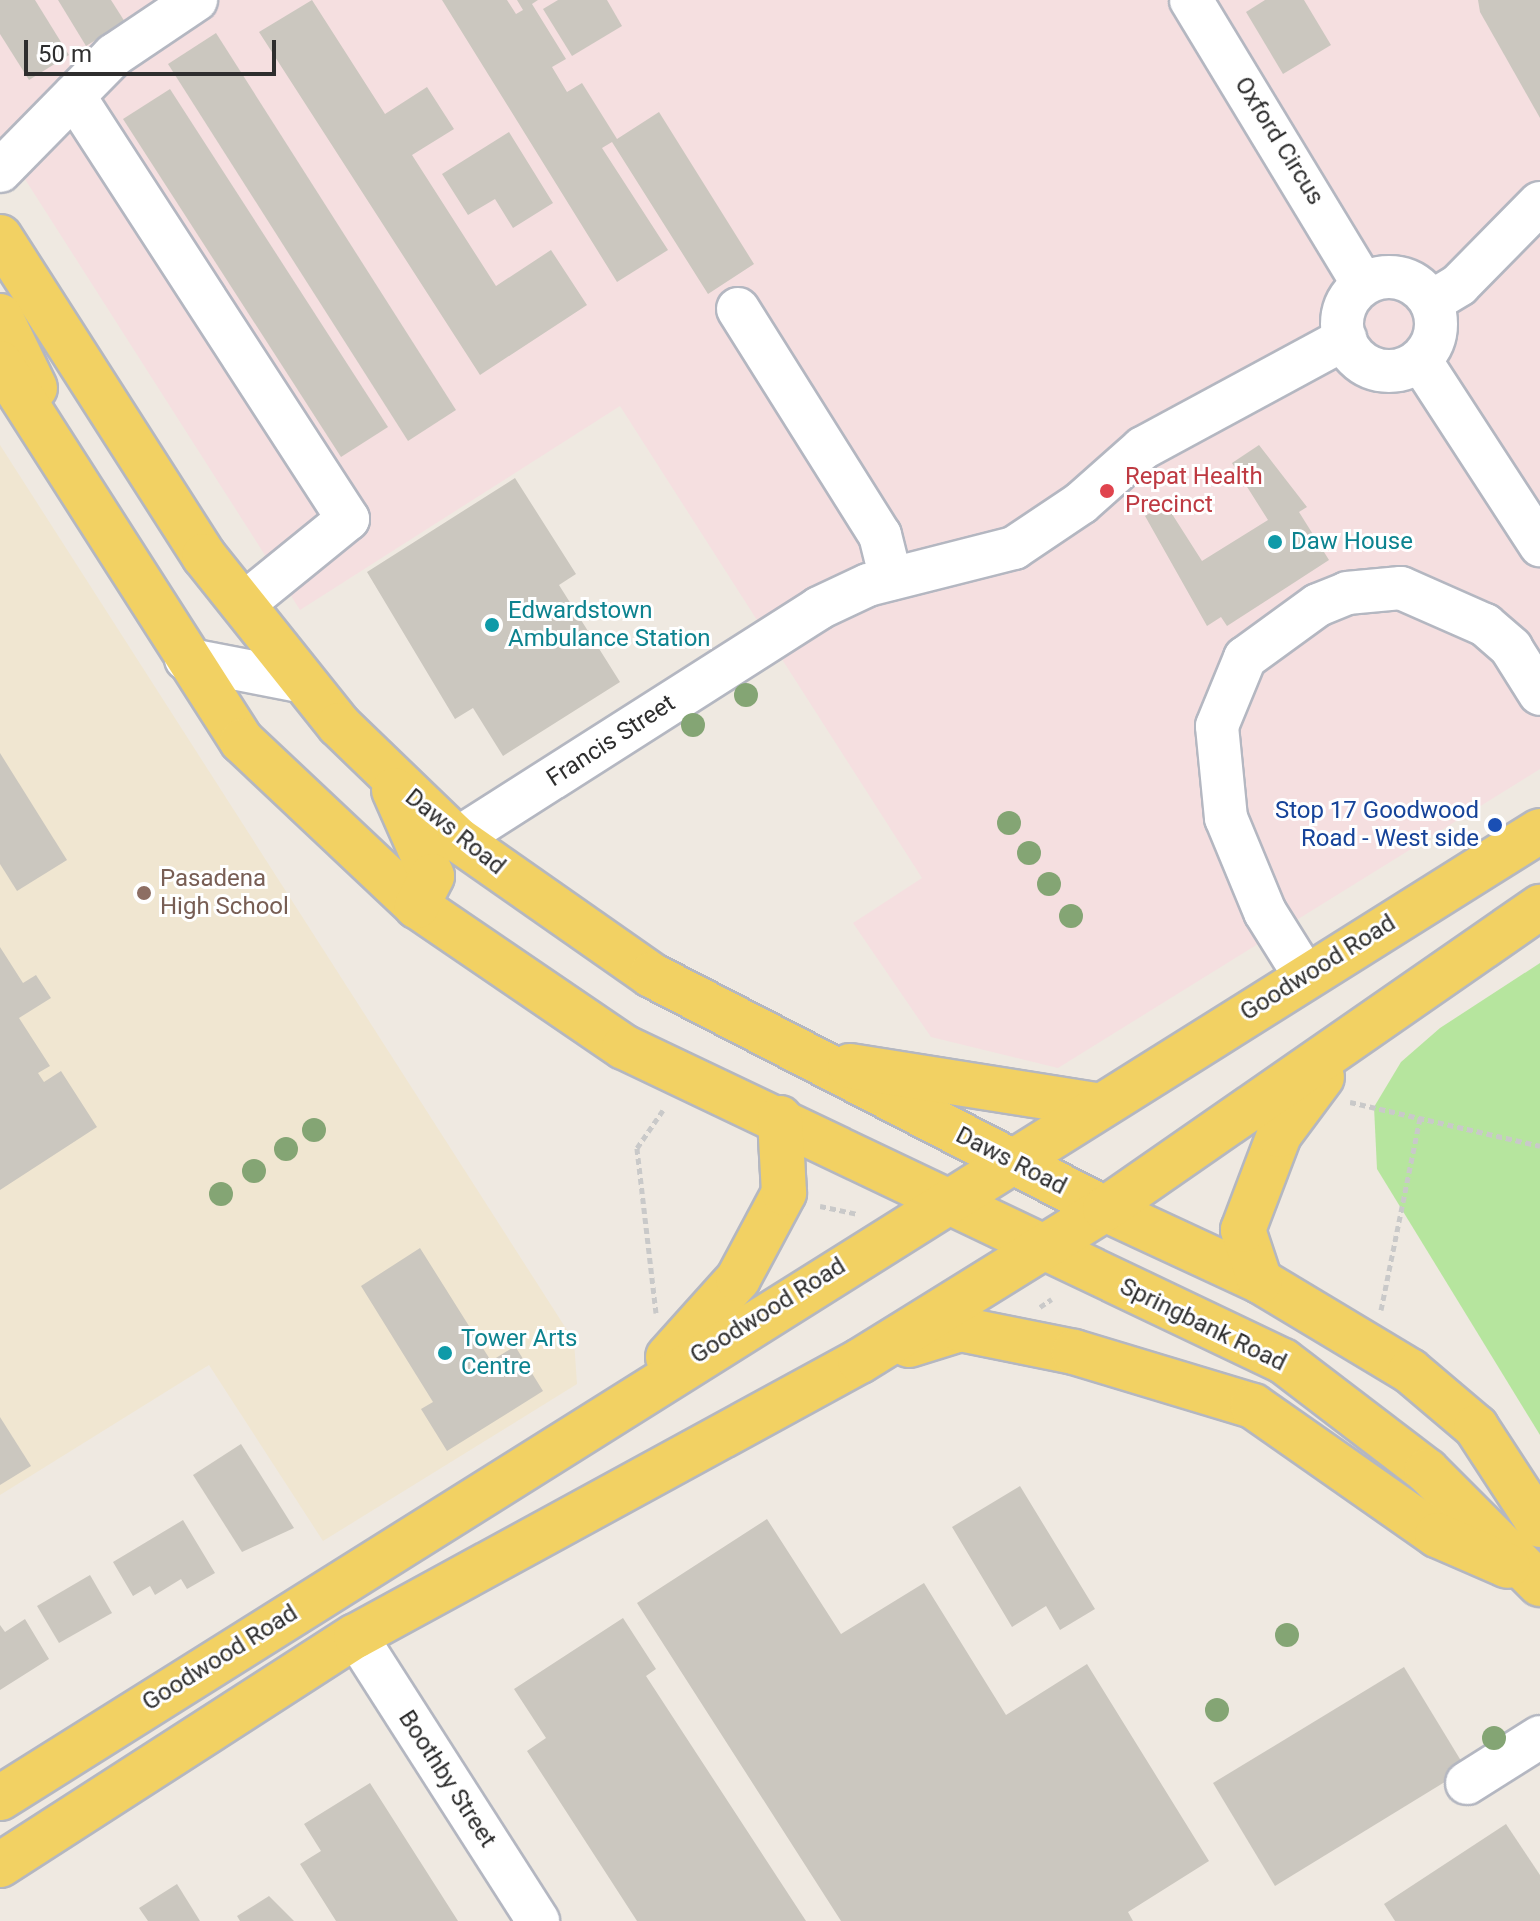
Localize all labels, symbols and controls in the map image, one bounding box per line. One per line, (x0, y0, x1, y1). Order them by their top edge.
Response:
scale bar (28, 24, 280, 74)
text: 50 m (38, 40, 92, 68)
street label: Oxford Circus (1228, 72, 1330, 210)
place label: Repat Health Precinct (1125, 463, 1263, 519)
marker: Repat Health Precinct (1096, 480, 1118, 502)
place label: Daw House (1291, 528, 1413, 556)
marker: Daw House (1266, 533, 1284, 551)
place label: Edwardstown Ambulance Station (508, 597, 711, 653)
marker: Edwardstown Ambulance Station (483, 616, 501, 634)
street label: Francis Street (542, 689, 680, 793)
street label: Daws Road (399, 783, 511, 881)
place label: Stop 17 Goodwood Road - West side (1275, 797, 1479, 853)
marker: Stop 17 Goodwood Road - West side (1486, 816, 1504, 834)
place label: Pasadena High School (160, 865, 289, 921)
marker: Pasadena High School (135, 884, 153, 902)
street label: Goodwood Road (1235, 909, 1401, 1027)
street label: Daws Road (951, 1121, 1071, 1201)
street label: Goodwood Road (685, 1252, 851, 1370)
street label: Springbank Road (1115, 1272, 1291, 1378)
place label: Tower Arts Centre (461, 1325, 577, 1381)
marker: Tower Arts Centre (436, 1344, 454, 1362)
street label: Goodwood Road (137, 1599, 303, 1717)
street label: Boothby Street (392, 1705, 502, 1853)

